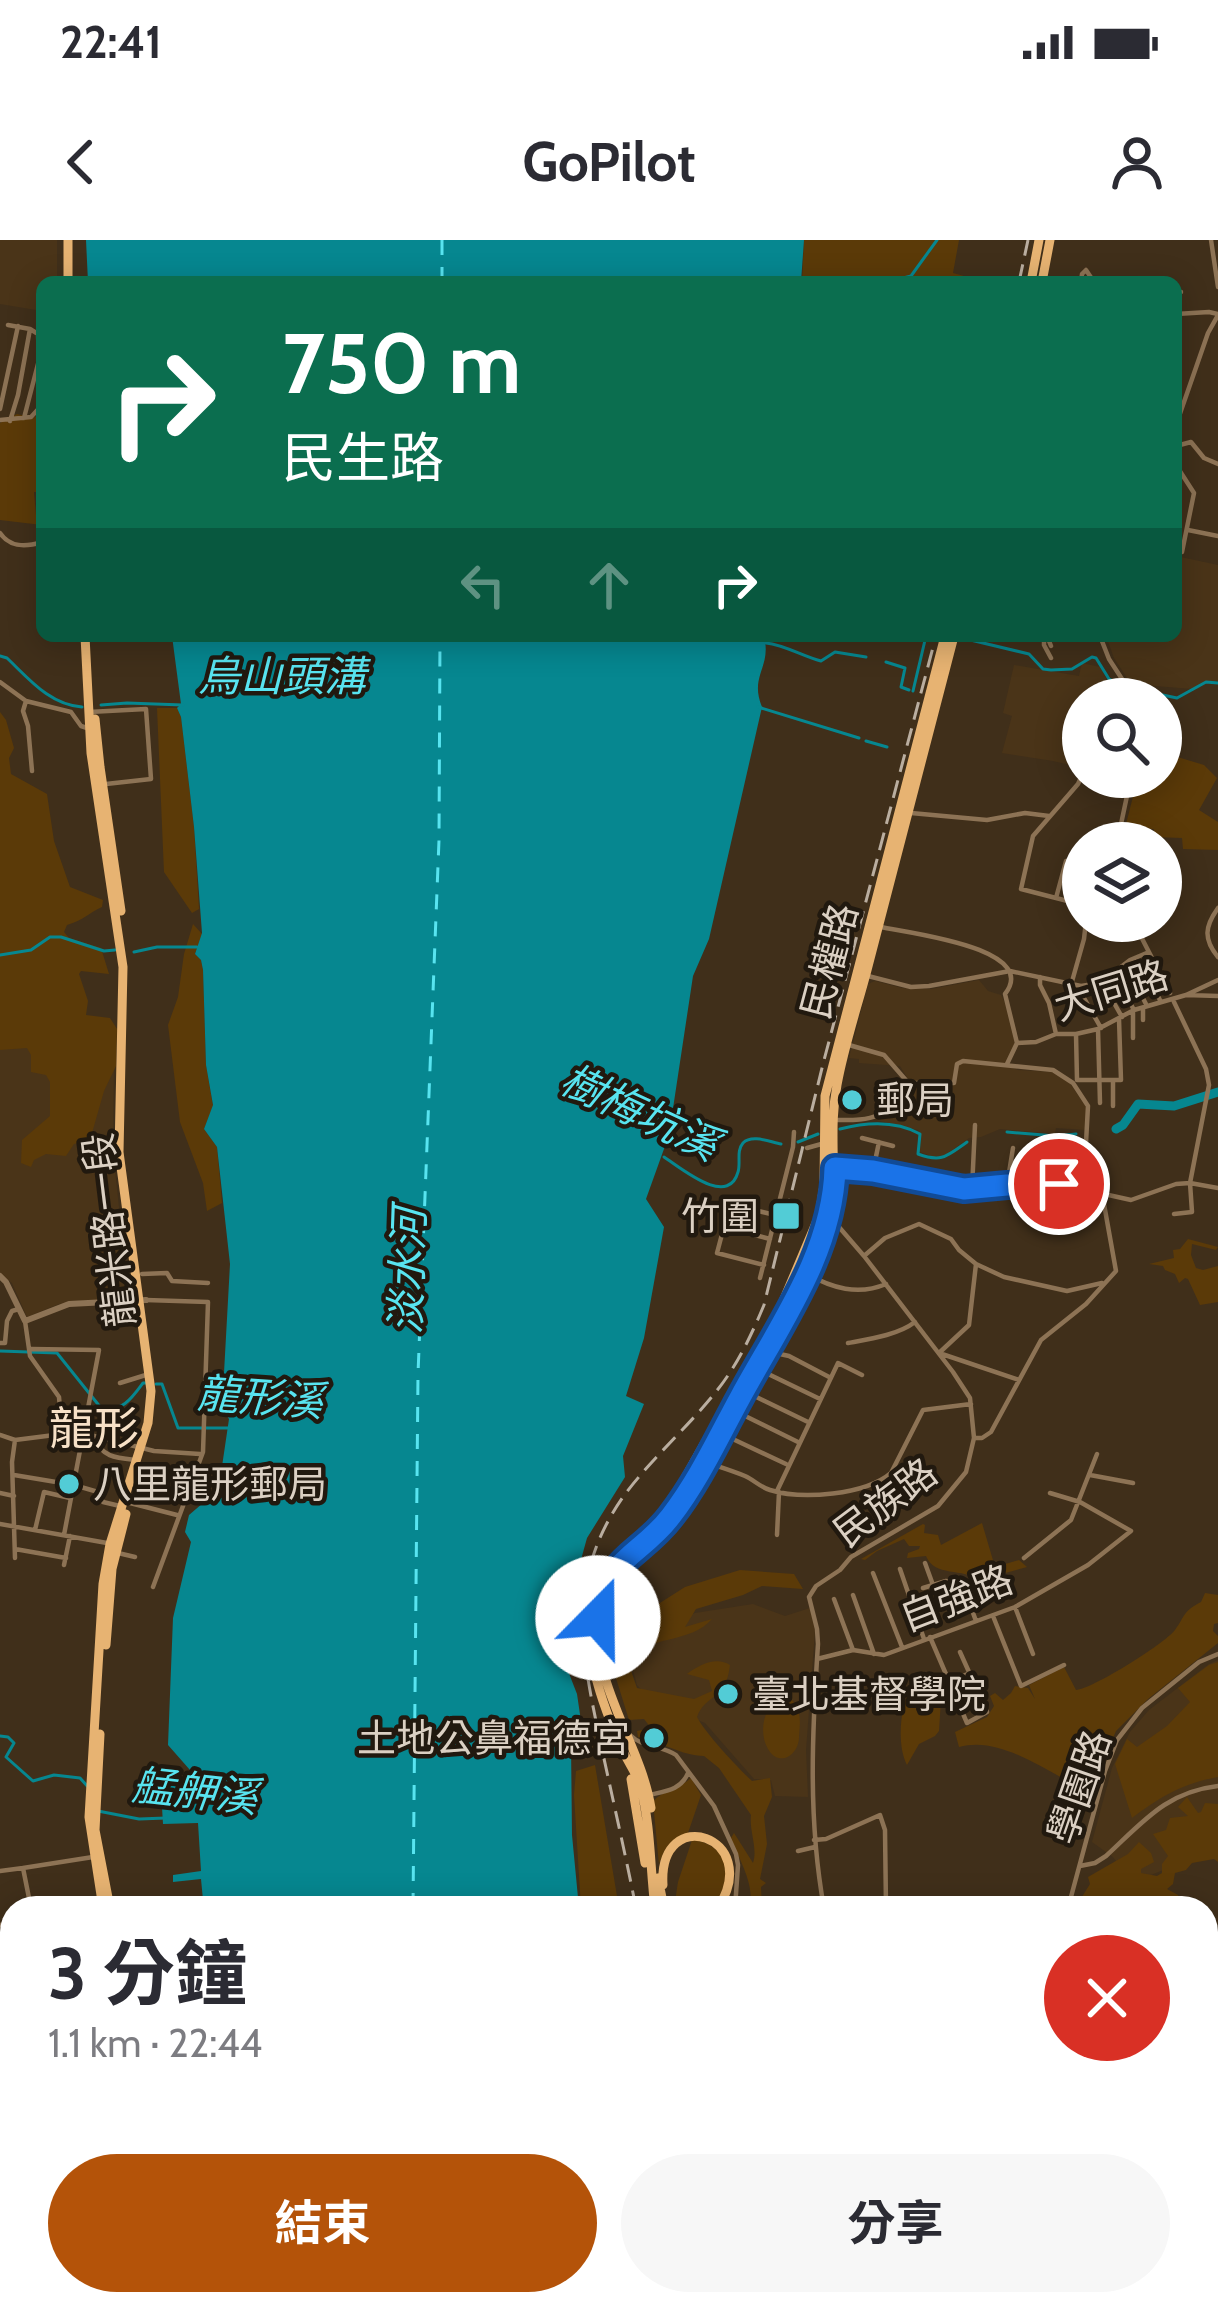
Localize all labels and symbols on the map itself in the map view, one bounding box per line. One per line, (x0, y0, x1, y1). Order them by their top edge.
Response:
water label: 烏山頭溝 (198, 650, 371, 702)
street label: 民權路 (791, 898, 867, 1024)
street label: 大同路 (1048, 950, 1174, 1030)
water label: 樹梅坑溪 (553, 1053, 732, 1173)
place label: 郵局 (876, 1076, 954, 1124)
marker: 郵局 (839, 1087, 865, 1113)
street label: 龍米路一段 (73, 1130, 145, 1330)
pin (1008, 1133, 1110, 1235)
place label: 竹圍 (681, 1192, 759, 1240)
water label: 淡水河 (379, 1200, 435, 1335)
marker: 竹圍 (770, 1200, 802, 1232)
water label: 龍形溪 (195, 1367, 330, 1428)
district label: 龍形 (49, 1401, 139, 1455)
street label: 民族路 (824, 1448, 946, 1556)
place label: 八里龍形郵局 (93, 1460, 327, 1508)
marker: 八里龍形郵局 (56, 1471, 82, 1497)
position arrow (535, 1555, 661, 1681)
street label: 自強路 (893, 1555, 1019, 1641)
place label: 臺北基督學院 (752, 1670, 986, 1718)
marker: 臺北基督學院 (715, 1681, 741, 1707)
place label: 土地公鼻福德宮 (357, 1714, 630, 1762)
street label: 學園路 (1037, 1724, 1121, 1850)
marker: 土地公鼻福德宮 (641, 1725, 667, 1751)
water label: 艋舺溪 (130, 1759, 265, 1824)

